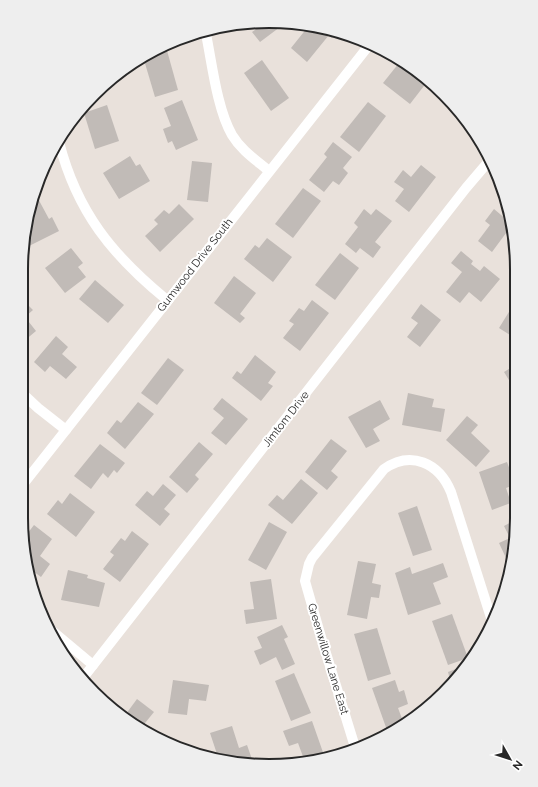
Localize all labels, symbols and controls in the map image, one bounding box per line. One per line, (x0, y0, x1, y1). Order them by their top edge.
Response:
street label: Gumwood Drive South (155, 216, 235, 314)
street label: Jimtom Drive (260, 388, 312, 449)
street label: Greenwillow Lane East (305, 602, 351, 716)
north arrow (490, 739, 530, 779)
text: N (510, 758, 525, 772)

